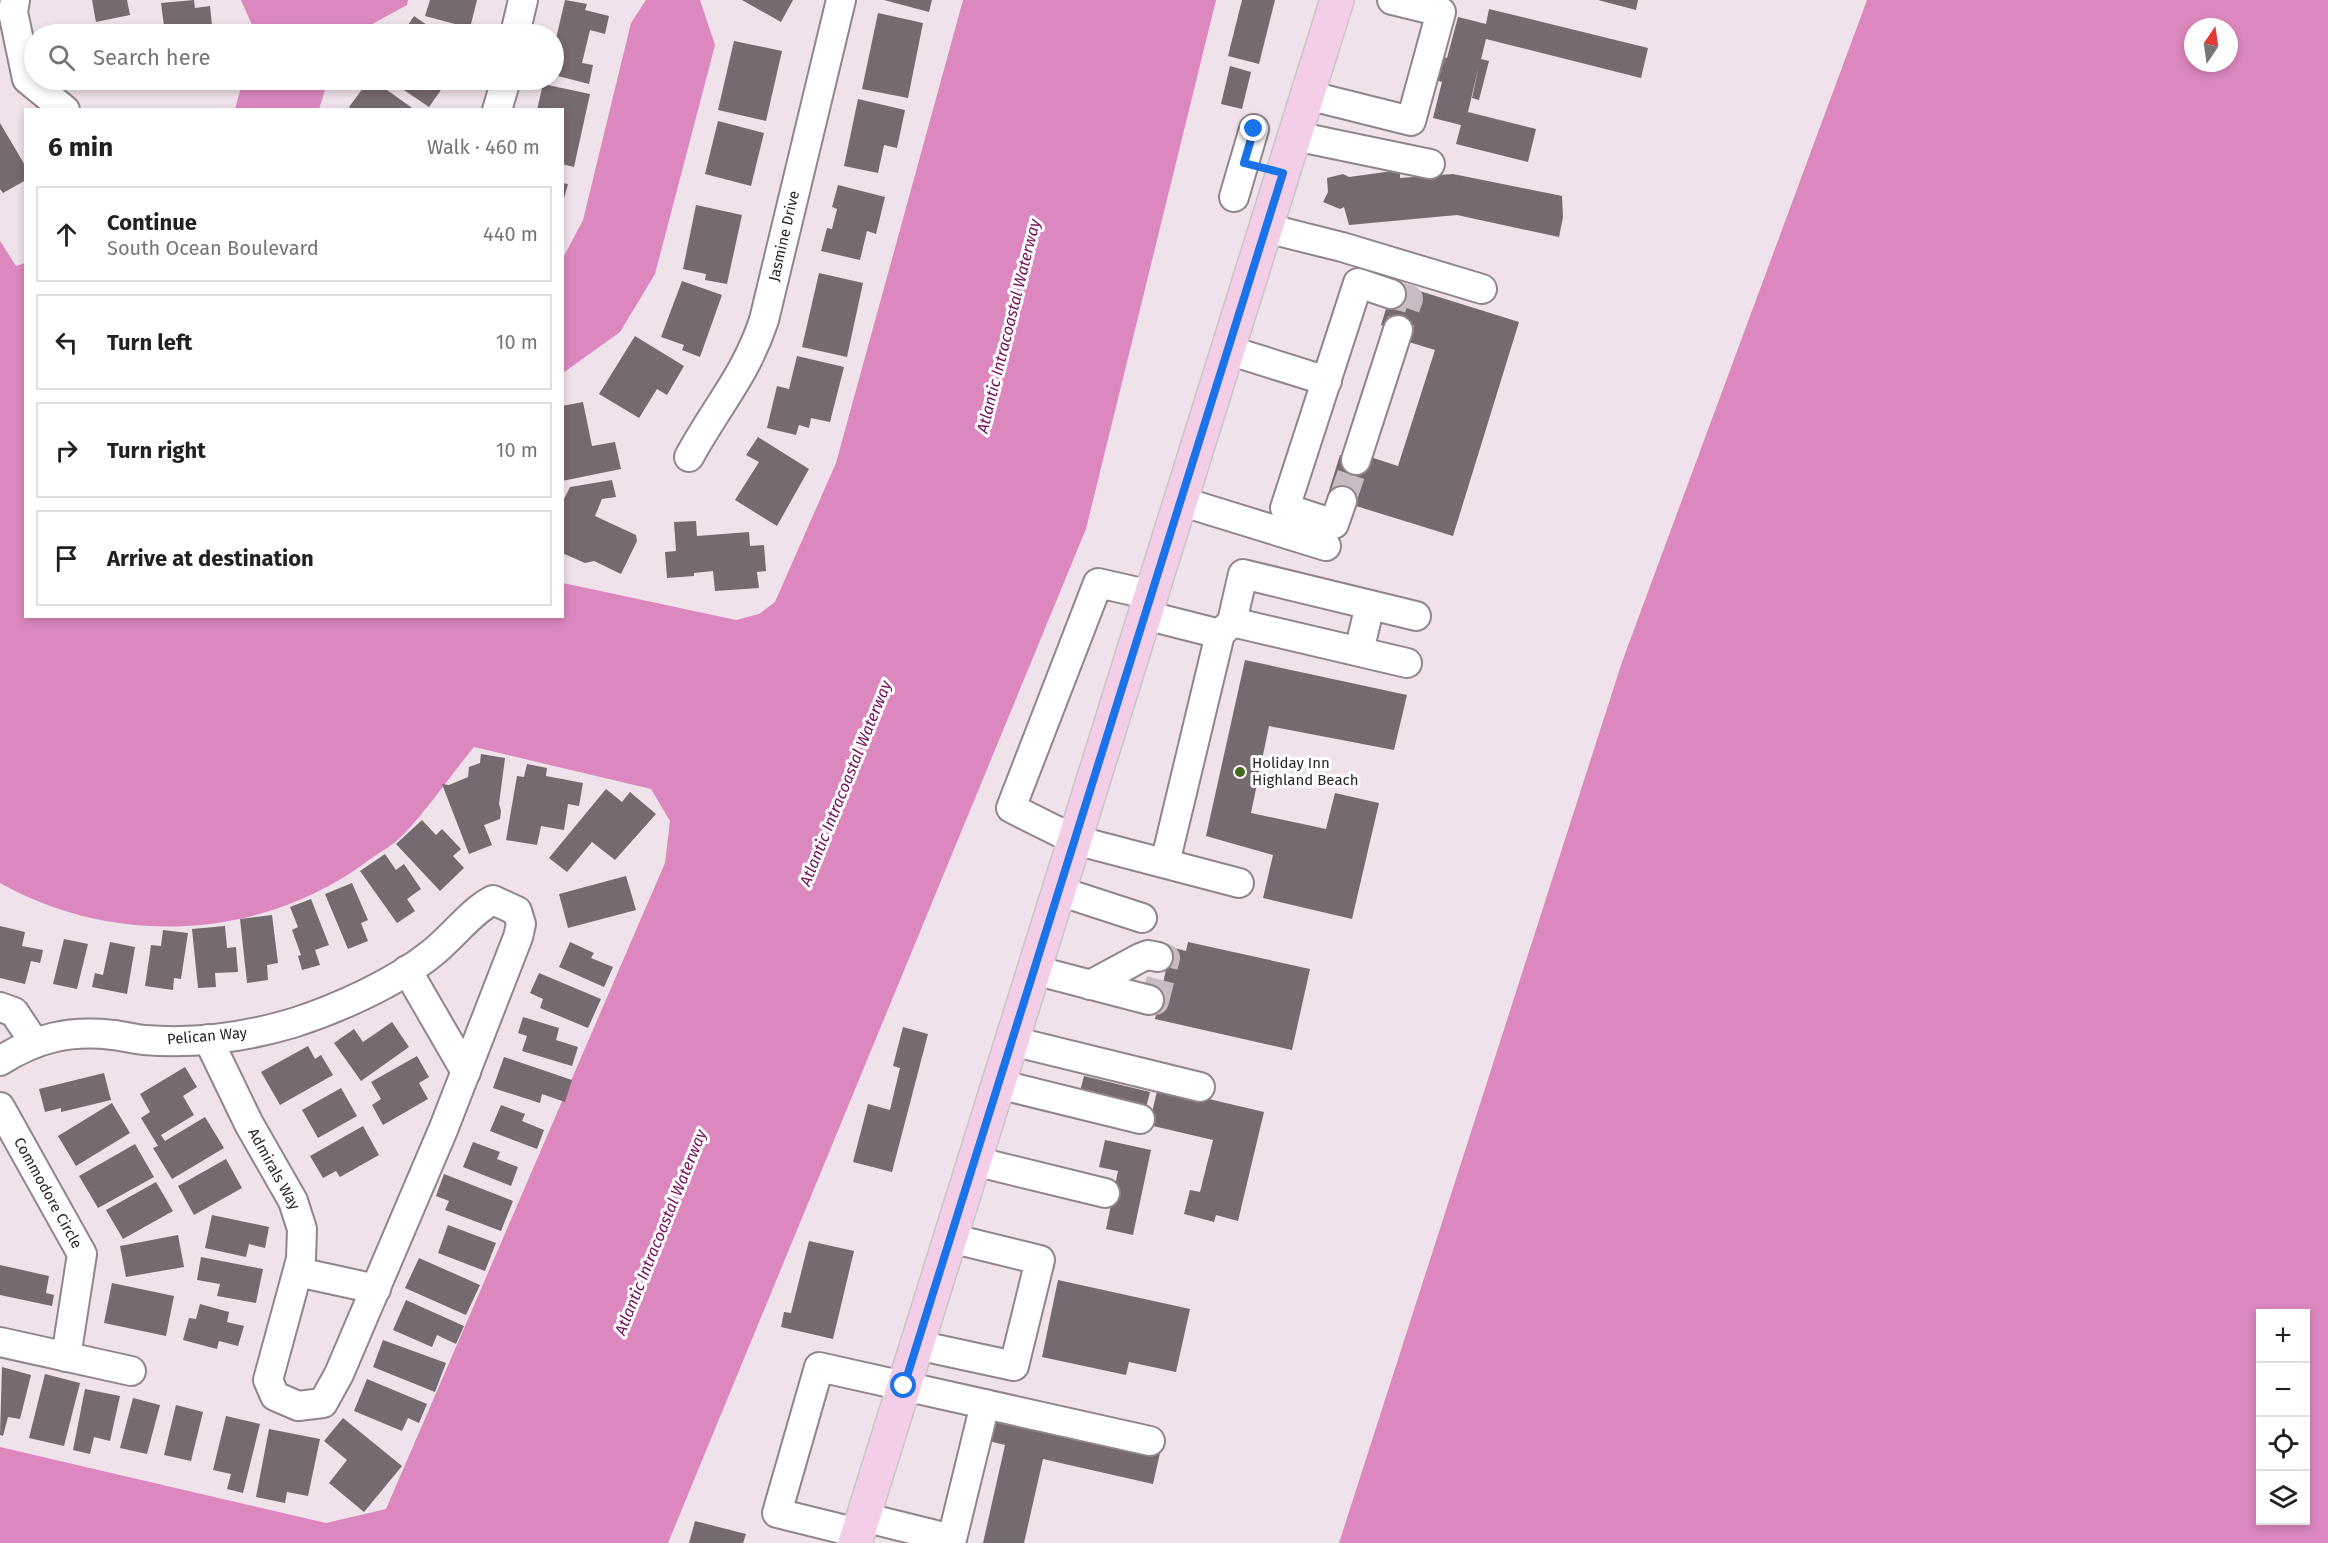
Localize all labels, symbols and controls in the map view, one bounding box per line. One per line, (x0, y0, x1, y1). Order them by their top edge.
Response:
north arrow (2184, 18, 2238, 72)
search box (24, 24, 564, 90)
icon: search (45, 41, 78, 74)
text: Search here (93, 44, 211, 71)
route end (1240, 115, 1266, 141)
text: 6 min (48, 132, 113, 163)
text: Walk · 460 m (427, 135, 540, 159)
street label: Jasmine Drive (765, 189, 803, 283)
text: Continue (107, 209, 197, 236)
water label: Atlantic Intracoastal Waterway (972, 216, 1045, 436)
icon: ahead (50, 218, 83, 251)
text: 440 m (483, 222, 538, 246)
text: South Ocean Boulevard (107, 236, 319, 260)
icon: left (50, 326, 83, 359)
text: Turn left (107, 329, 192, 356)
text: 10 m (496, 330, 538, 354)
icon: right (50, 434, 83, 467)
text: Turn right (107, 437, 206, 464)
text: 10 m (496, 438, 538, 462)
icon: arrive (50, 542, 83, 575)
text: Arrive at destination (107, 545, 314, 572)
water label: Atlantic Intracoastal Waterway (795, 677, 896, 890)
place label: Holiday Inn Highland Beach (1252, 754, 1359, 789)
marker: Holiday Inn Highland Beach (1233, 765, 1247, 779)
street label: Pelican Way (166, 1023, 248, 1048)
street label: Admirals Way (244, 1125, 304, 1214)
water label: Atlantic Intracoastal Waterway (610, 1126, 711, 1339)
street label: Commodore Circle (10, 1134, 86, 1252)
map controls (2256, 1309, 2310, 1525)
button: + (2256, 1309, 2310, 1363)
button: − (2256, 1363, 2310, 1417)
route start (890, 1372, 916, 1398)
button: locate (2256, 1417, 2310, 1471)
button: layers (2256, 1471, 2310, 1525)

